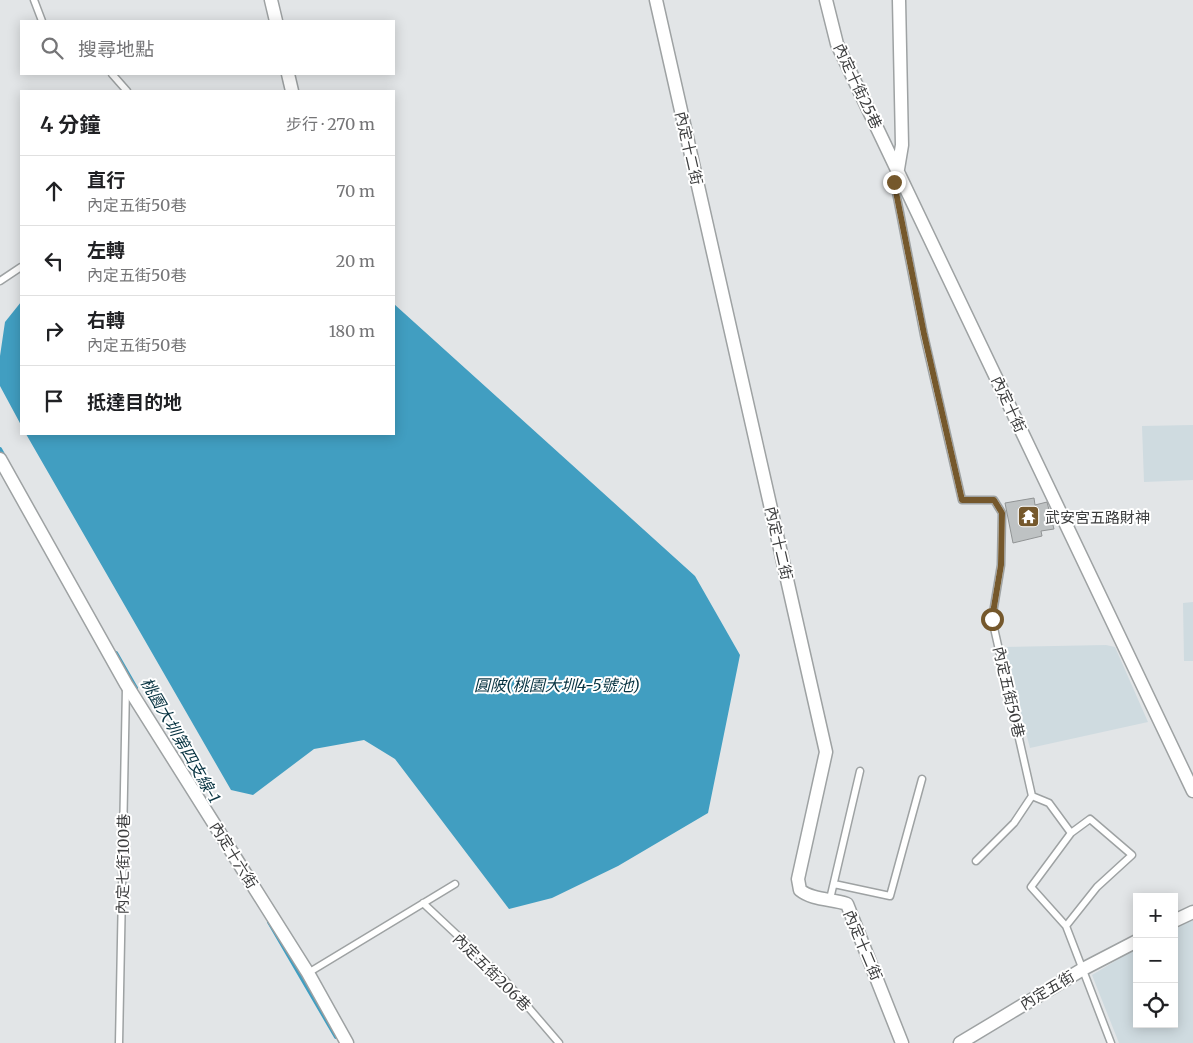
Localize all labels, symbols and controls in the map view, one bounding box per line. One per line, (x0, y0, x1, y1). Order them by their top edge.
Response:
search box (20, 20, 395, 75)
icon: search (38, 34, 66, 62)
text: 搜尋地點 (78, 37, 154, 61)
street label: 內定十街25巷 (830, 40, 886, 132)
street label: 內定十二街 (671, 109, 707, 187)
text: 4 分鐘 (40, 111, 100, 138)
text: 步行 · 270 m (286, 114, 375, 134)
text: 直行 (87, 168, 125, 192)
route end (883, 171, 906, 194)
icon: ahead (40, 177, 68, 205)
text: 70 m (336, 181, 375, 201)
text: 內定五街50巷 (87, 195, 186, 215)
text: 左轉 (87, 238, 125, 262)
icon: left (40, 247, 68, 275)
text: 20 m (336, 251, 375, 271)
text: 內定五街50巷 (87, 265, 186, 285)
text: 右轉 (87, 308, 125, 332)
icon: right (40, 317, 68, 345)
text: 180 m (329, 321, 375, 341)
text: 內定五街50巷 (87, 335, 186, 355)
street label: 內定十街 (988, 373, 1030, 435)
icon: arrive (40, 387, 68, 415)
text: 抵達目的地 (87, 390, 182, 414)
street label: 內定十二街 (761, 504, 797, 582)
temple icon: 武安宮五路財神 (1017, 505, 1041, 529)
place label: 武安宮五路財神 (1045, 508, 1150, 527)
route start (981, 608, 1004, 631)
street label: 內定五街50巷 (989, 644, 1029, 740)
water label: 桃園大圳第四支線-1 (137, 674, 225, 806)
water label: 圓陂(桃園大圳4-5號池) (474, 675, 640, 695)
street label: 內定七街100巷 (113, 814, 133, 914)
street label: 內定十六街 (206, 818, 262, 892)
map controls (1133, 893, 1178, 1028)
button: + (1133, 893, 1178, 938)
street label: 內定十二街 (840, 907, 886, 983)
street label: 內定五街206巷 (449, 929, 535, 1015)
button: − (1133, 938, 1178, 983)
street label: 內定五街 (1016, 966, 1078, 1014)
button: locate (1133, 983, 1178, 1028)

